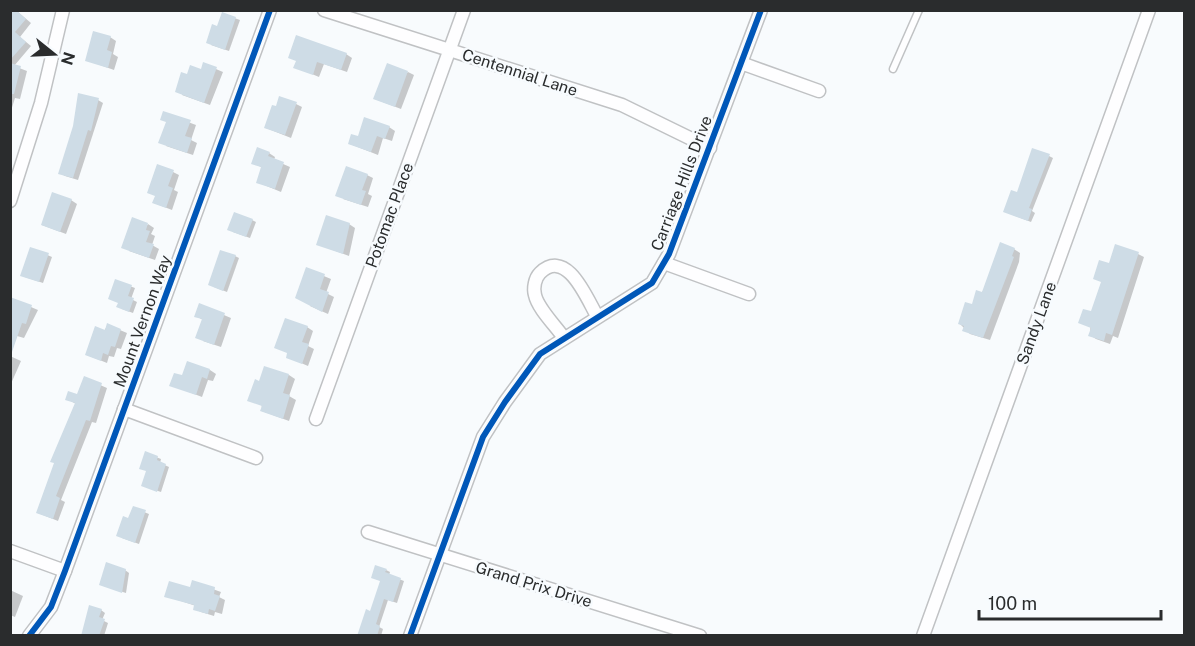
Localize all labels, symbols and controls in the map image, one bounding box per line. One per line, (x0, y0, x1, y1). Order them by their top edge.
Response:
north arrow (24, 24, 84, 84)
street label: Centennial Lane (460, 45, 580, 100)
text: N (57, 50, 79, 67)
street label: Carriage Hills Drive (647, 113, 716, 254)
street label: Potomac Place (362, 160, 417, 270)
street label: Mount Vernon Way (110, 252, 175, 390)
street label: Sandy Lane (1013, 279, 1060, 367)
street label: Grand Prix Drive (473, 558, 594, 611)
scale bar (979, 583, 1160, 621)
text: 100 m (988, 593, 1037, 614)

